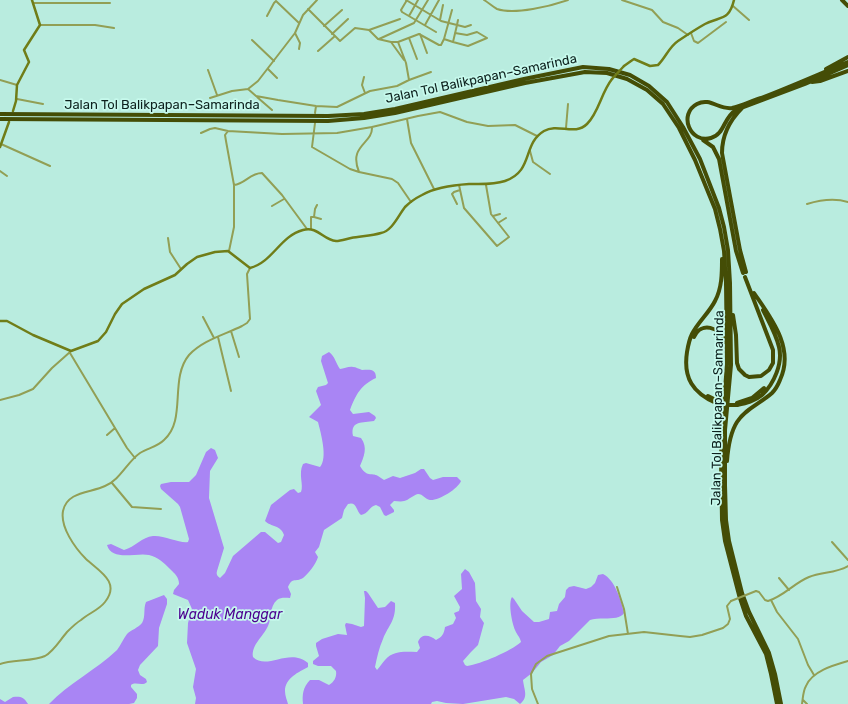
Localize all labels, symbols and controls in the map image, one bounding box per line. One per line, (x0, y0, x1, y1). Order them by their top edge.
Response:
street label: Jalan Tol Balikpapan–Samarinda (384, 51, 578, 107)
street label: Jalan Tol Balikpapan–Samarinda (64, 97, 260, 113)
street label: Jalan Tol Balikpapan–Samarinda (708, 310, 728, 506)
water label: Waduk Manggar (178, 607, 282, 623)

